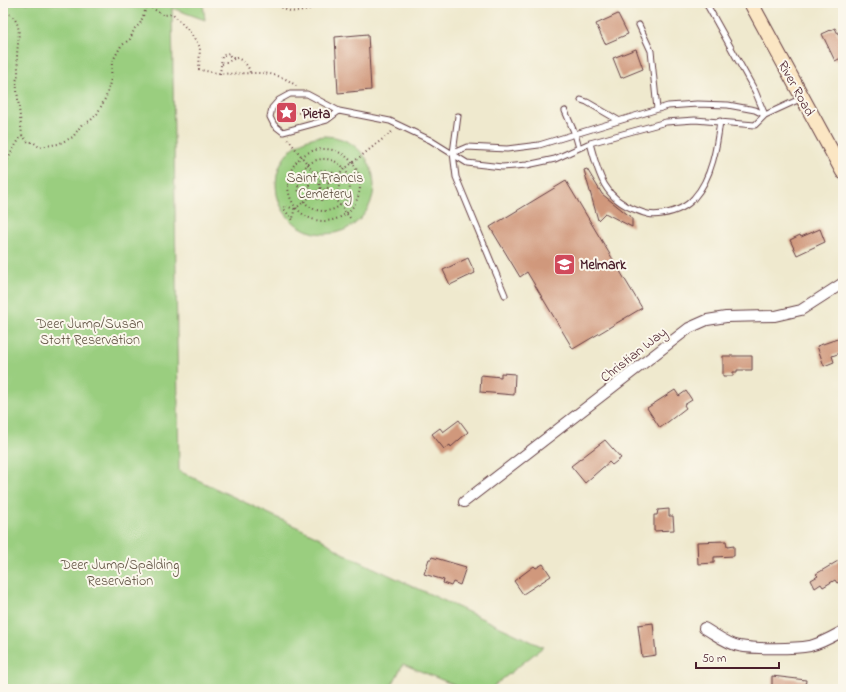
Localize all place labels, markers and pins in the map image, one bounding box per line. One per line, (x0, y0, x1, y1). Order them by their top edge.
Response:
place icon: Pieta (273, 100, 299, 126)
place label: Pieta (302, 104, 331, 125)
school or university icon: Melmark (551, 251, 577, 277)
place label: Melmark (580, 255, 627, 276)

